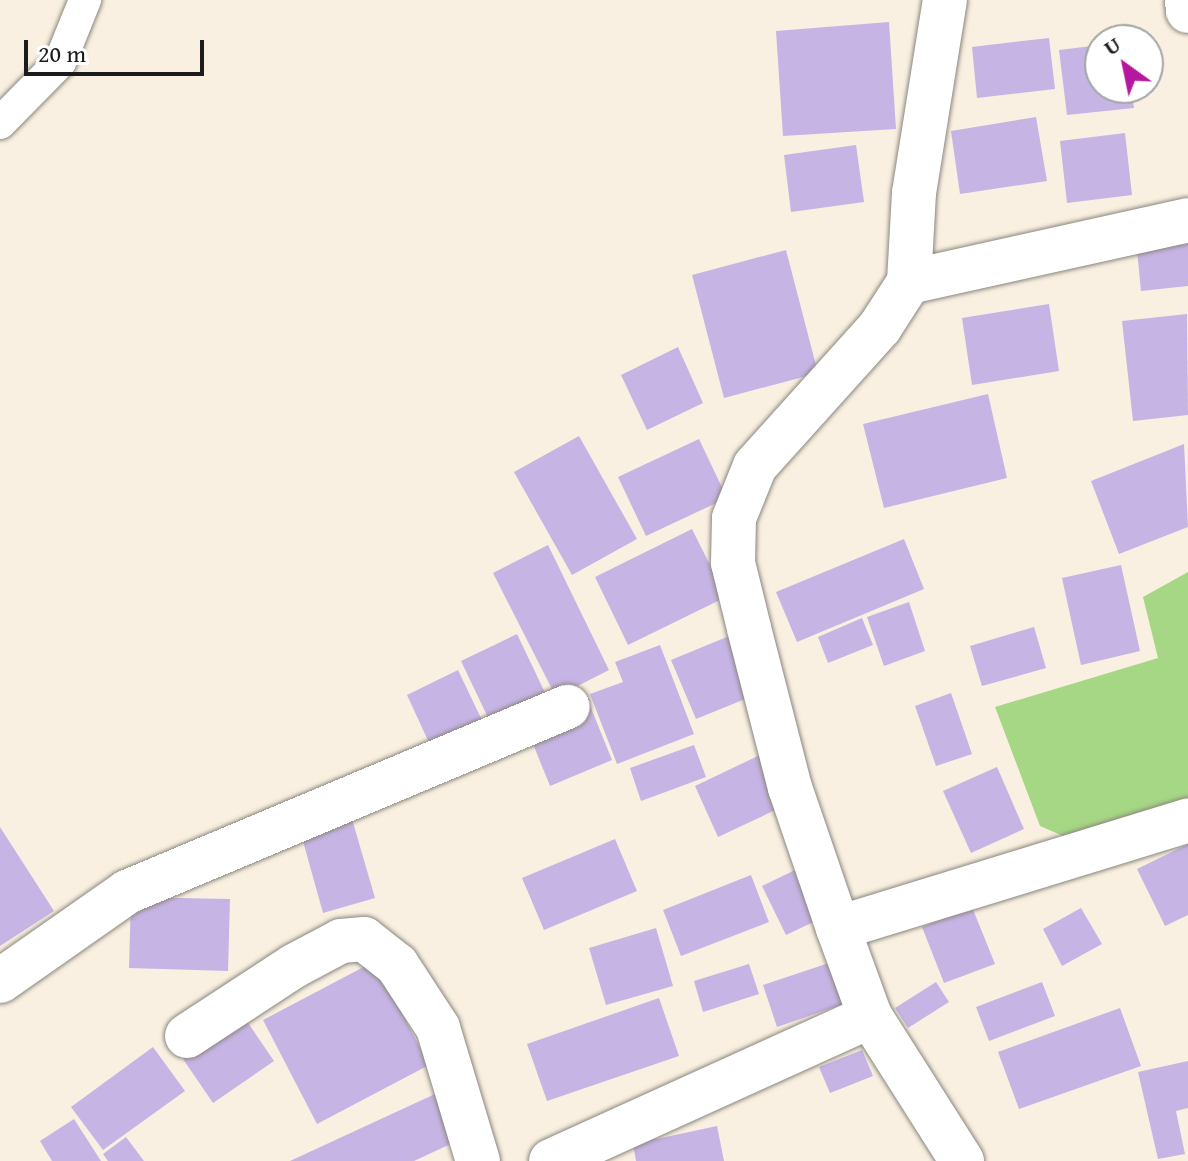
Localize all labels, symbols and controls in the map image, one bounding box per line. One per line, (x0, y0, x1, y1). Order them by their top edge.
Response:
scale bar (28, 24, 208, 74)
north arrow (1084, 24, 1164, 104)
text: U (1097, 28, 1127, 63)
text: 20 m (38, 36, 86, 71)

